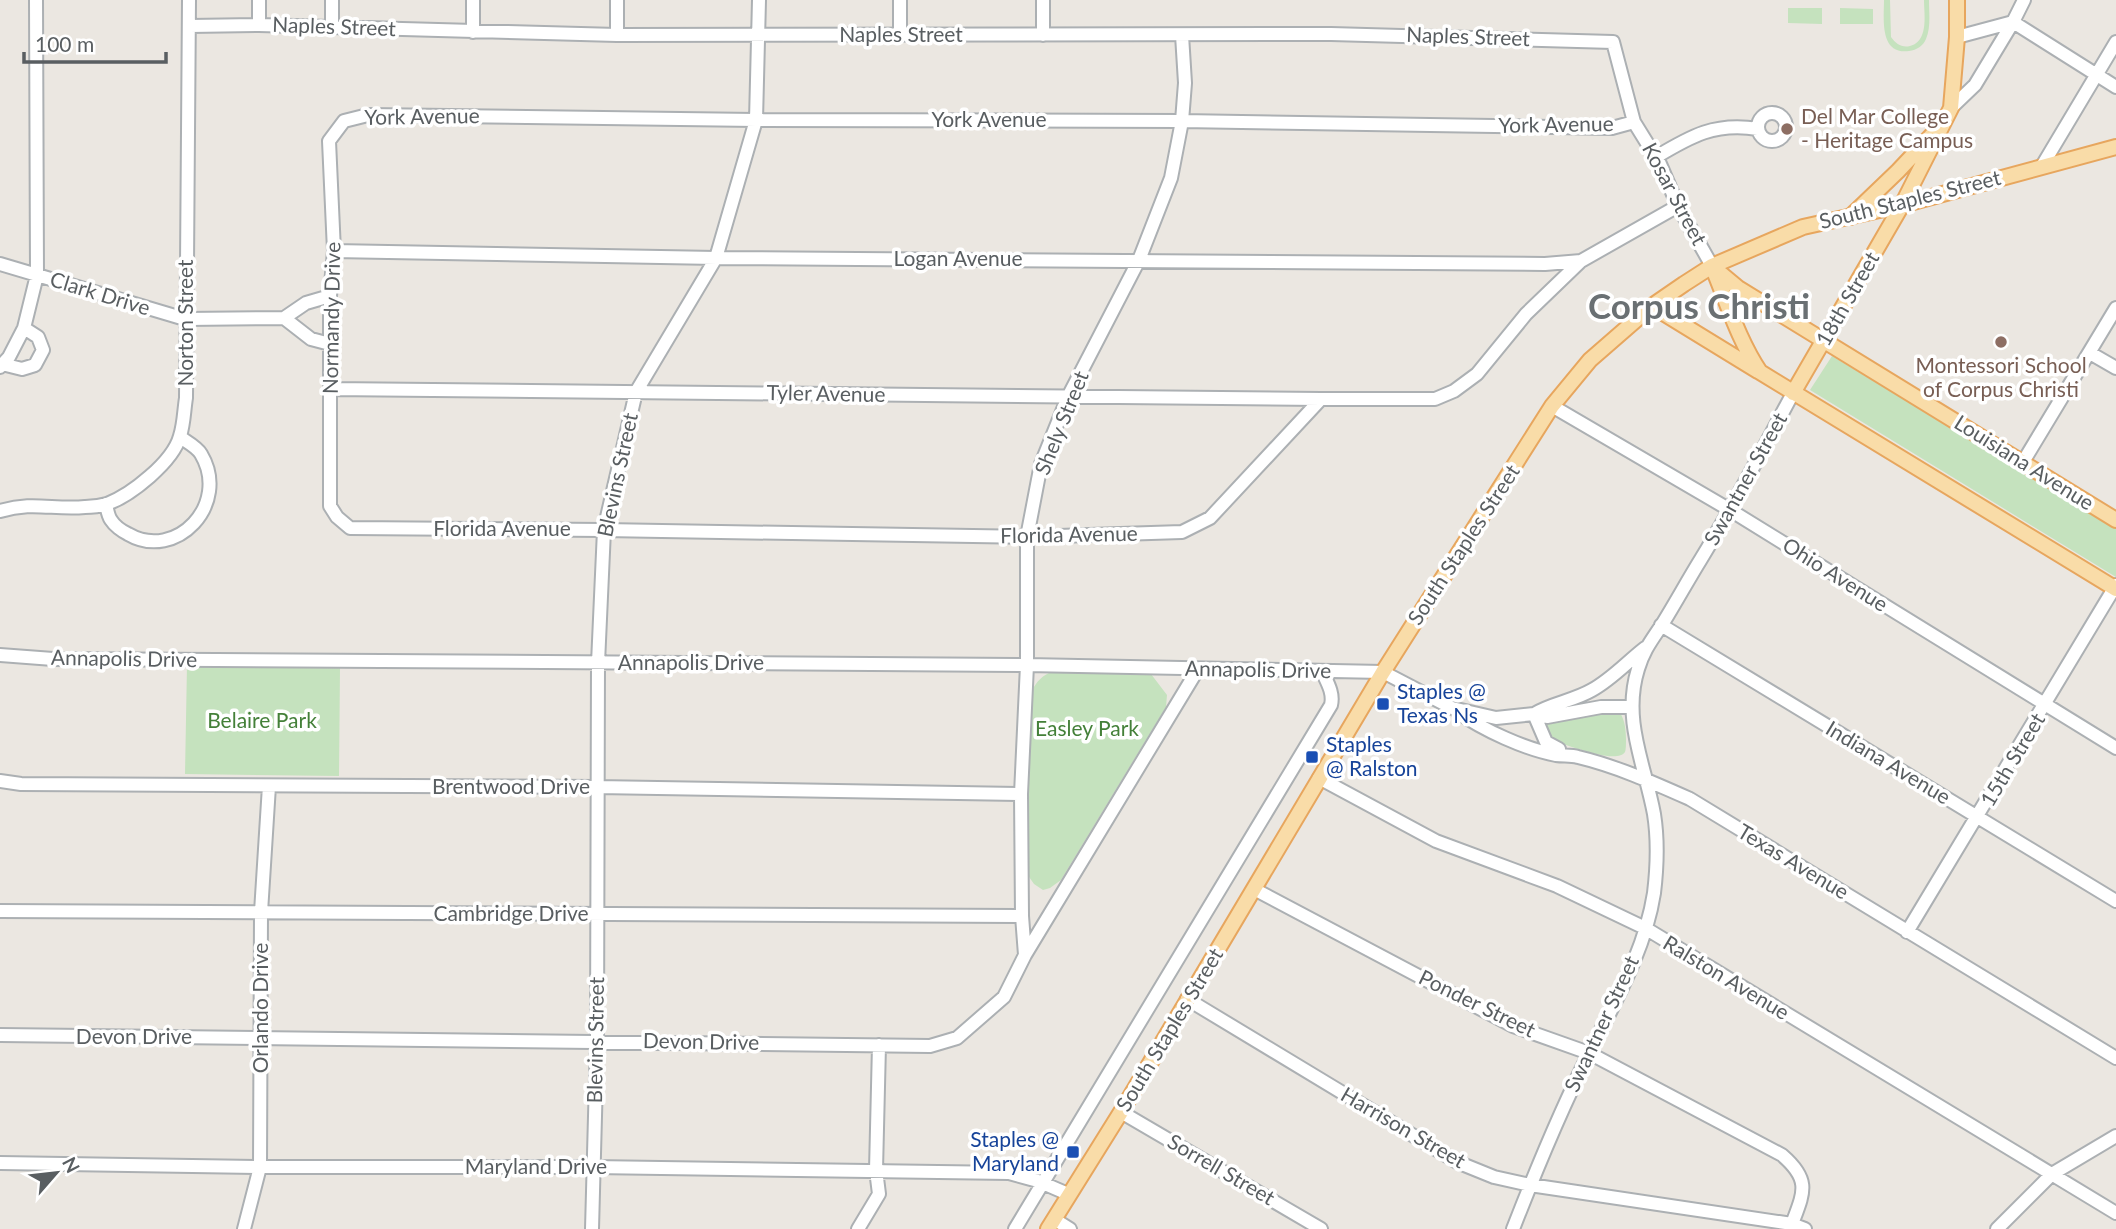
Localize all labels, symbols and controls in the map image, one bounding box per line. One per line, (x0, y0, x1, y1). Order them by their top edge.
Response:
street label: Naples Street (272, 11, 397, 40)
scale bar (24, 21, 166, 65)
street label: Naples Street (839, 21, 963, 46)
street label: Naples Street (1406, 21, 1531, 50)
text: 100 m (35, 31, 94, 56)
street label: York Avenue (364, 102, 480, 129)
place label: Del Mar College - Heritage Campus (1801, 103, 1973, 152)
street label: York Avenue (931, 106, 1047, 131)
street label: York Avenue (1498, 110, 1614, 137)
marker: Del Mar College - Heritage Campus (1779, 121, 1795, 137)
street label: Kosar Street (1638, 138, 1713, 249)
street label: South Staples Street (1816, 164, 2003, 233)
street label: Normandy Drive (317, 242, 344, 394)
street label: Logan Avenue (893, 245, 1023, 270)
street label: 18th Street (1810, 246, 1884, 350)
street label: Norton Street (172, 259, 197, 387)
street label: Clark Drive (47, 266, 153, 320)
district label: Corpus Christi (1588, 284, 1810, 326)
marker: Montessori School of Corpus Christi (1993, 334, 2009, 350)
place label: Montessori School of Corpus Christi (1915, 352, 2087, 401)
street label: Shely Street (1028, 366, 1093, 478)
street label: Tyler Avenue (766, 379, 886, 406)
street label: Swantner Street (1698, 407, 1792, 549)
street label: Louisiana Avenue (1950, 409, 2099, 515)
street label: Blevins Street (591, 410, 642, 539)
street label: South Staples Street (1402, 459, 1524, 629)
street label: Florida Avenue (433, 515, 571, 540)
street label: Florida Avenue (1000, 520, 1138, 547)
street label: Ohio Avenue (1779, 531, 1893, 616)
street label: Annapolis Drive (51, 644, 197, 671)
street label: Annapolis Drive (618, 649, 764, 674)
street label: Annapolis Drive (1185, 655, 1331, 682)
place label: Staples @ Texas Ns (1397, 678, 1486, 727)
marker: Staples @ Texas Ns (1375, 696, 1391, 712)
park label: Belaire Park (207, 707, 317, 732)
street label: 15th Street (1974, 708, 2050, 810)
park label: Easley Park (1035, 715, 1139, 740)
street label: Indiana Avenue (1822, 715, 1956, 809)
place label: Staples @ Ralston (1326, 731, 1418, 780)
marker: Staples @ Ralston (1304, 749, 1320, 765)
street label: Brentwood Drive (432, 773, 590, 798)
street label: Texas Avenue (1734, 818, 1854, 904)
street label: Cambridge Drive (433, 900, 589, 925)
street label: Ralston Avenue (1659, 929, 1794, 1024)
street label: Orlando Drive (247, 943, 272, 1073)
street label: South Staples Street (1110, 943, 1228, 1115)
street label: Swantner Street (1558, 951, 1643, 1096)
street label: Ponder Street (1415, 964, 1540, 1042)
street label: Blevins Street (581, 976, 608, 1103)
street label: Devon Drive (76, 1023, 192, 1048)
street label: Devon Drive (643, 1027, 759, 1054)
street label: Harrison Street (1337, 1081, 1471, 1173)
place label: Staples @ Maryland (970, 1126, 1059, 1175)
street label: Sorrell Street (1164, 1128, 1280, 1210)
north arrow (21, 1138, 91, 1208)
marker: Staples @ Maryland (1065, 1144, 1081, 1160)
text: N (58, 1153, 85, 1177)
street label: Maryland Drive (465, 1153, 607, 1178)

